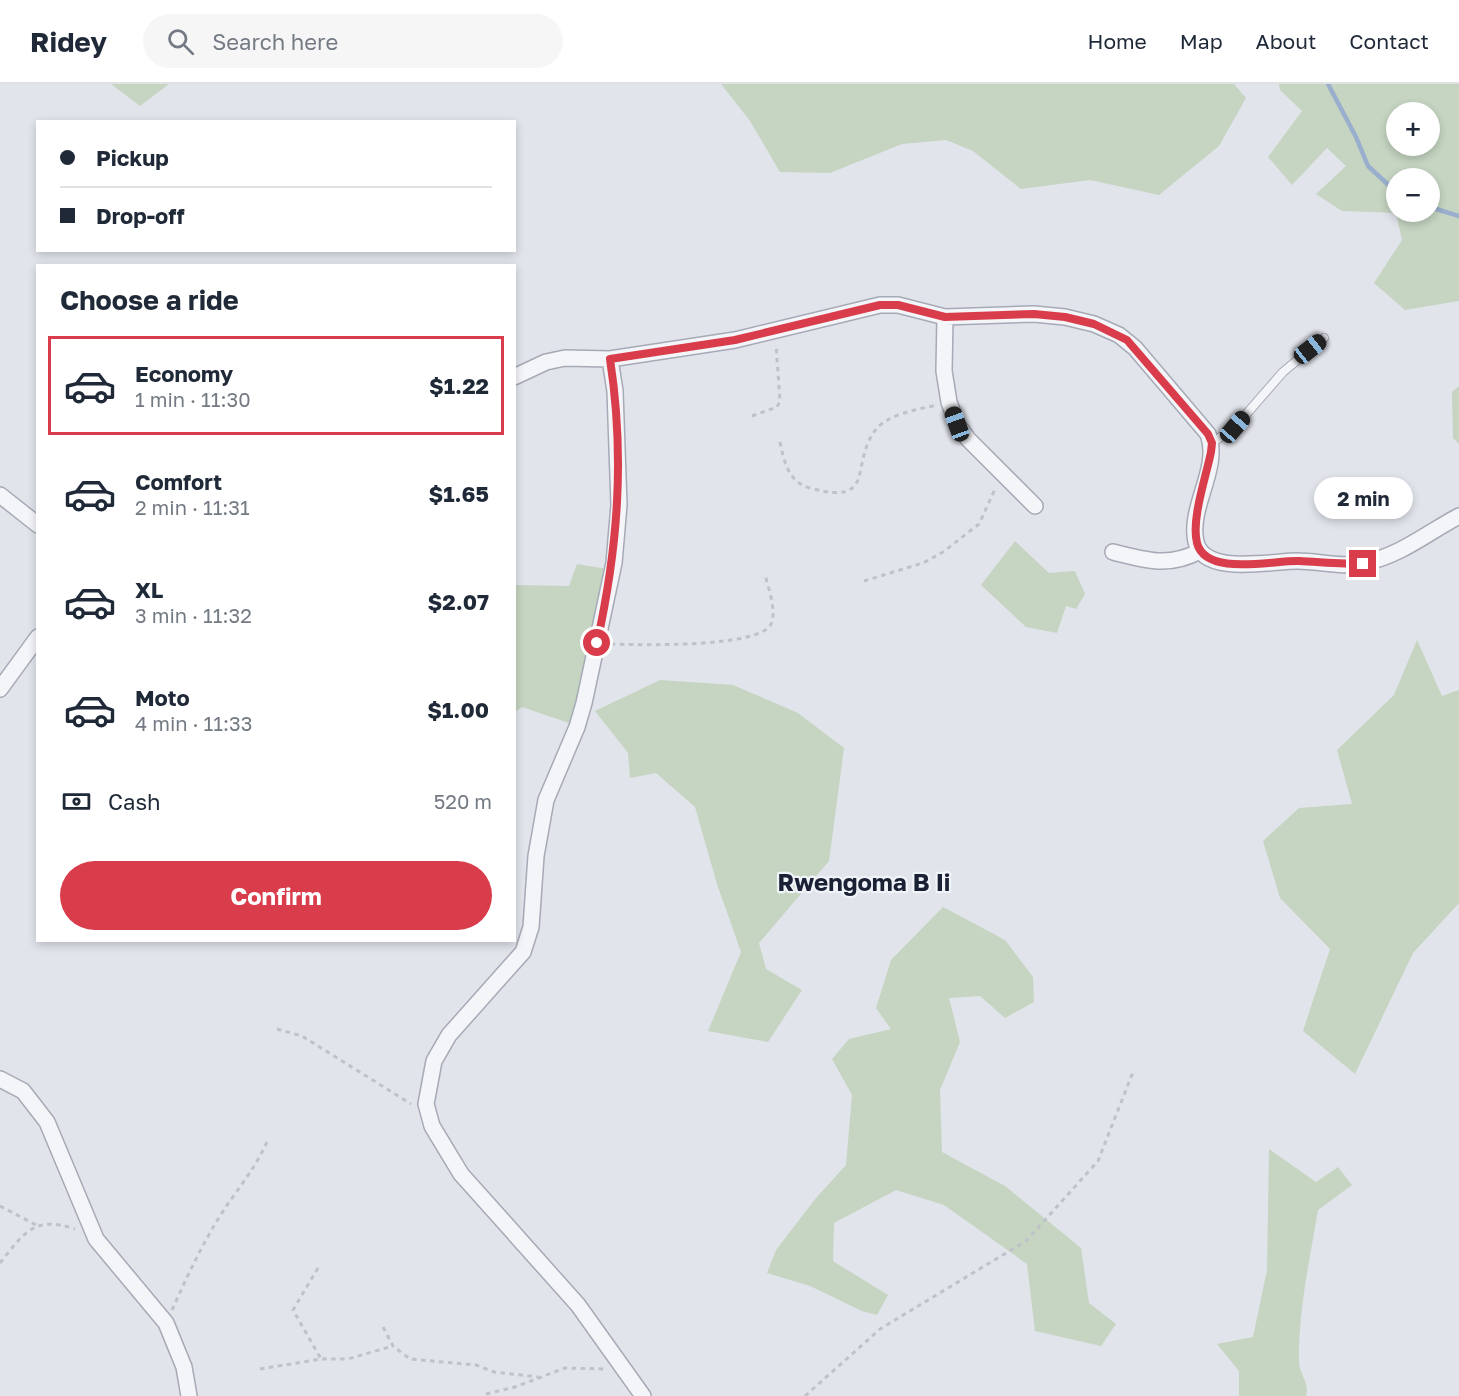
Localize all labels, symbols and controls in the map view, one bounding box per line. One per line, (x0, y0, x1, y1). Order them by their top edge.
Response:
search box (143, 14, 563, 68)
text: Ridey (30, 25, 107, 58)
icon: search (164, 25, 197, 58)
text: Search here (212, 28, 338, 55)
text: Home (1087, 28, 1147, 54)
text: Map (1180, 28, 1223, 54)
text: About (1256, 28, 1316, 54)
text: Contact (1349, 28, 1429, 54)
map controls (1386, 102, 1440, 222)
button: + (1386, 102, 1440, 156)
text: Pickup (96, 144, 169, 171)
button: − (1386, 168, 1440, 222)
text: Drop-off (96, 202, 185, 229)
text: Choose a ride (60, 284, 239, 316)
car (1290, 331, 1330, 367)
icon: car (63, 359, 117, 413)
text: Economy (135, 360, 233, 387)
text: $1.22 (429, 372, 489, 399)
text: 1 min · 11:30 (135, 387, 251, 411)
car (942, 404, 972, 444)
car (1216, 408, 1254, 446)
icon: car (63, 467, 117, 521)
text: Comfort (135, 468, 222, 495)
callout: 2 min (1314, 477, 1412, 519)
text: $1.65 (428, 480, 489, 507)
text: 2 min (1337, 486, 1390, 510)
text: 2 min · 11:31 (135, 495, 250, 519)
route end (1349, 550, 1376, 577)
icon: car (63, 575, 117, 629)
text: XL (135, 576, 163, 603)
text: $2.07 (428, 588, 489, 615)
text: 3 min · 11:32 (135, 603, 252, 627)
route start (583, 629, 610, 656)
icon: car (63, 683, 117, 737)
text: Moto (135, 684, 190, 711)
text: $1.00 (427, 696, 489, 723)
text: 4 min · 11:33 (135, 711, 252, 735)
icon: cash (60, 785, 93, 818)
text: Cash (108, 788, 161, 815)
text: 520 m (434, 789, 492, 813)
button: Confirm (60, 861, 492, 930)
district label: Rwengoma B Ii (778, 867, 950, 896)

